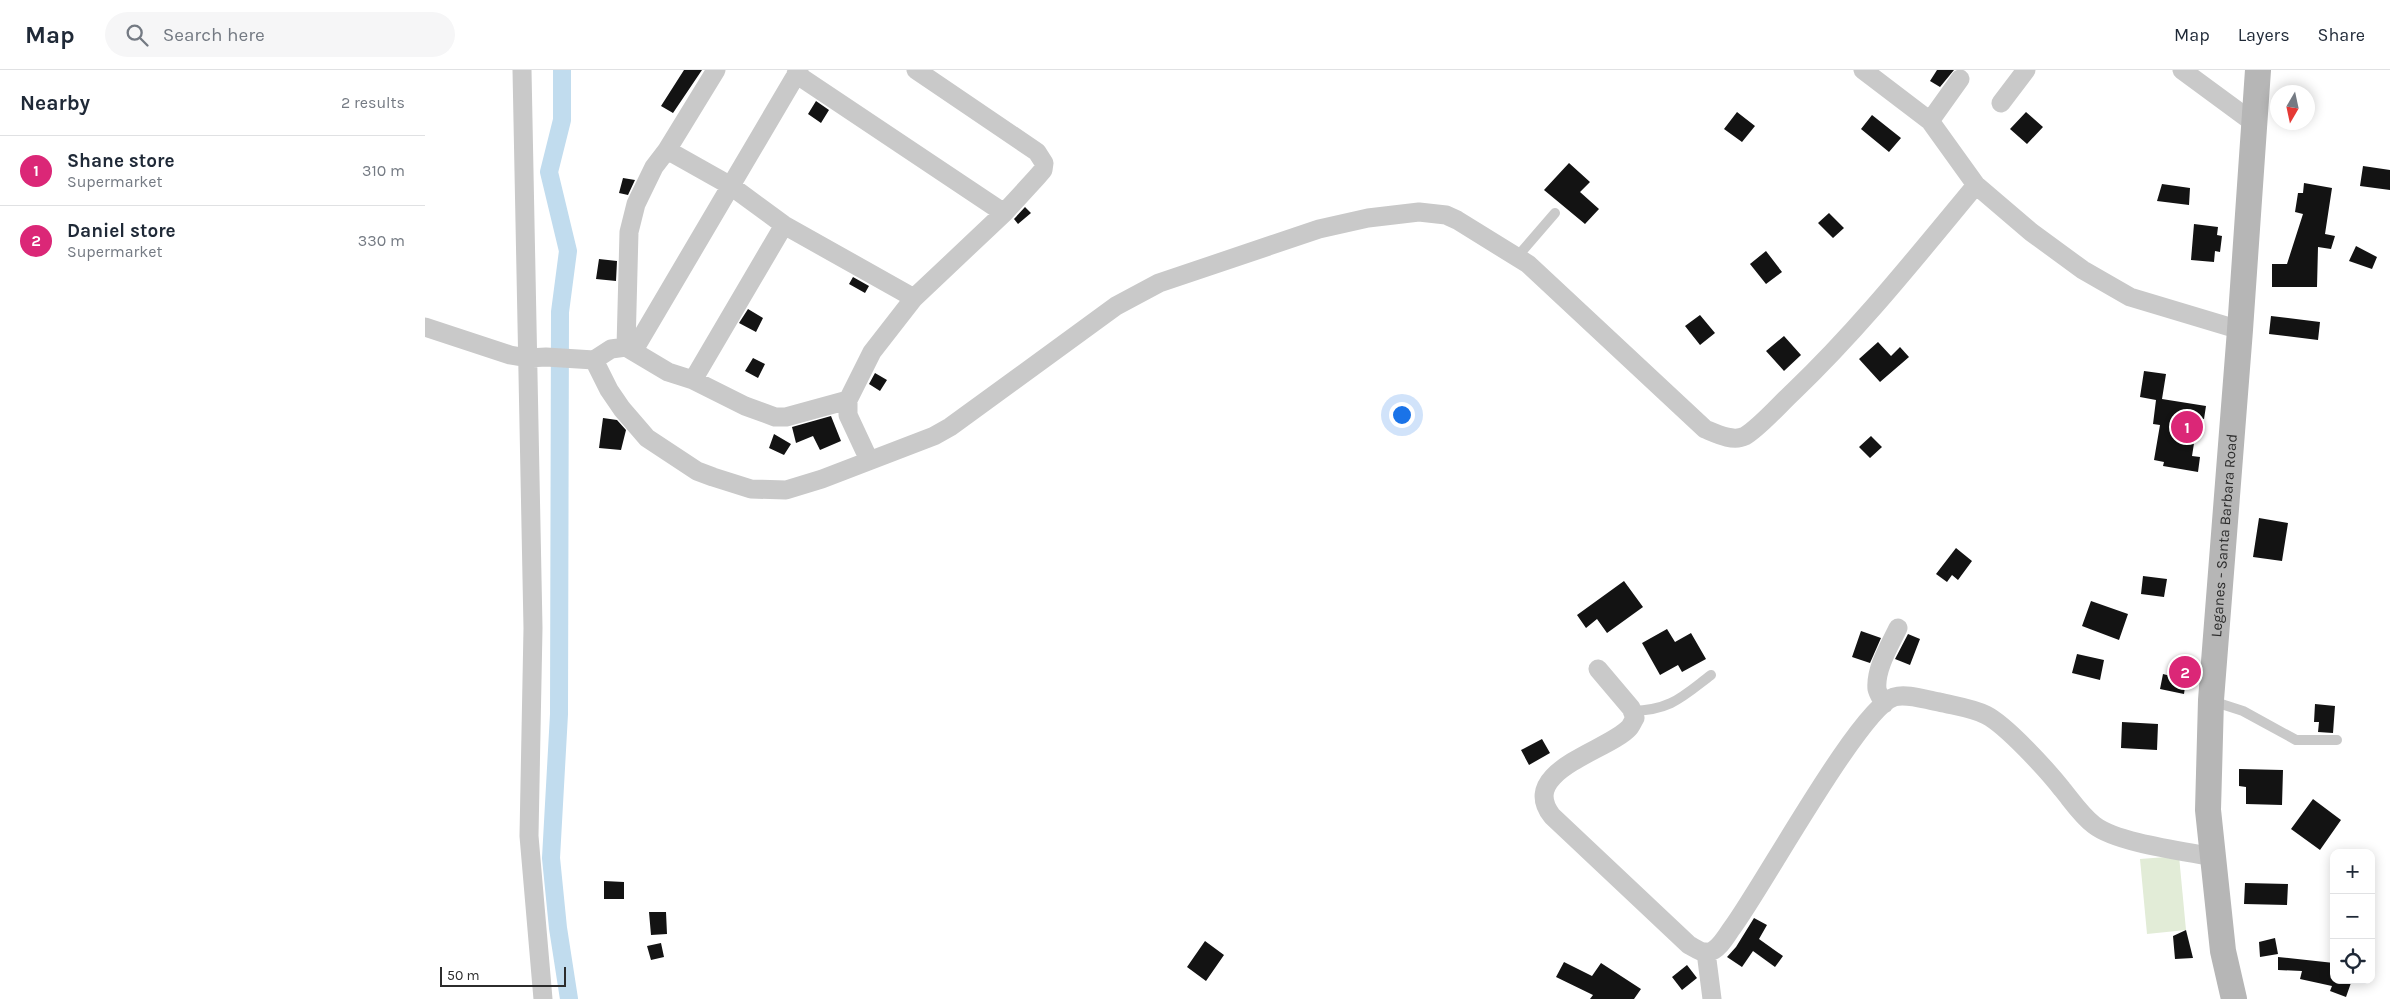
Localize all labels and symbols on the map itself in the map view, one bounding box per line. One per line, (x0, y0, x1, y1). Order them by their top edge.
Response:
north arrow (2270, 85, 2315, 130)
your location (1389, 402, 1415, 428)
pin: 1 (2171, 408, 2203, 446)
street label: Leganes - Santa Barbara Road (2207, 433, 2241, 638)
pin: 2 (2169, 653, 2201, 691)
scale bar (440, 964, 566, 987)

